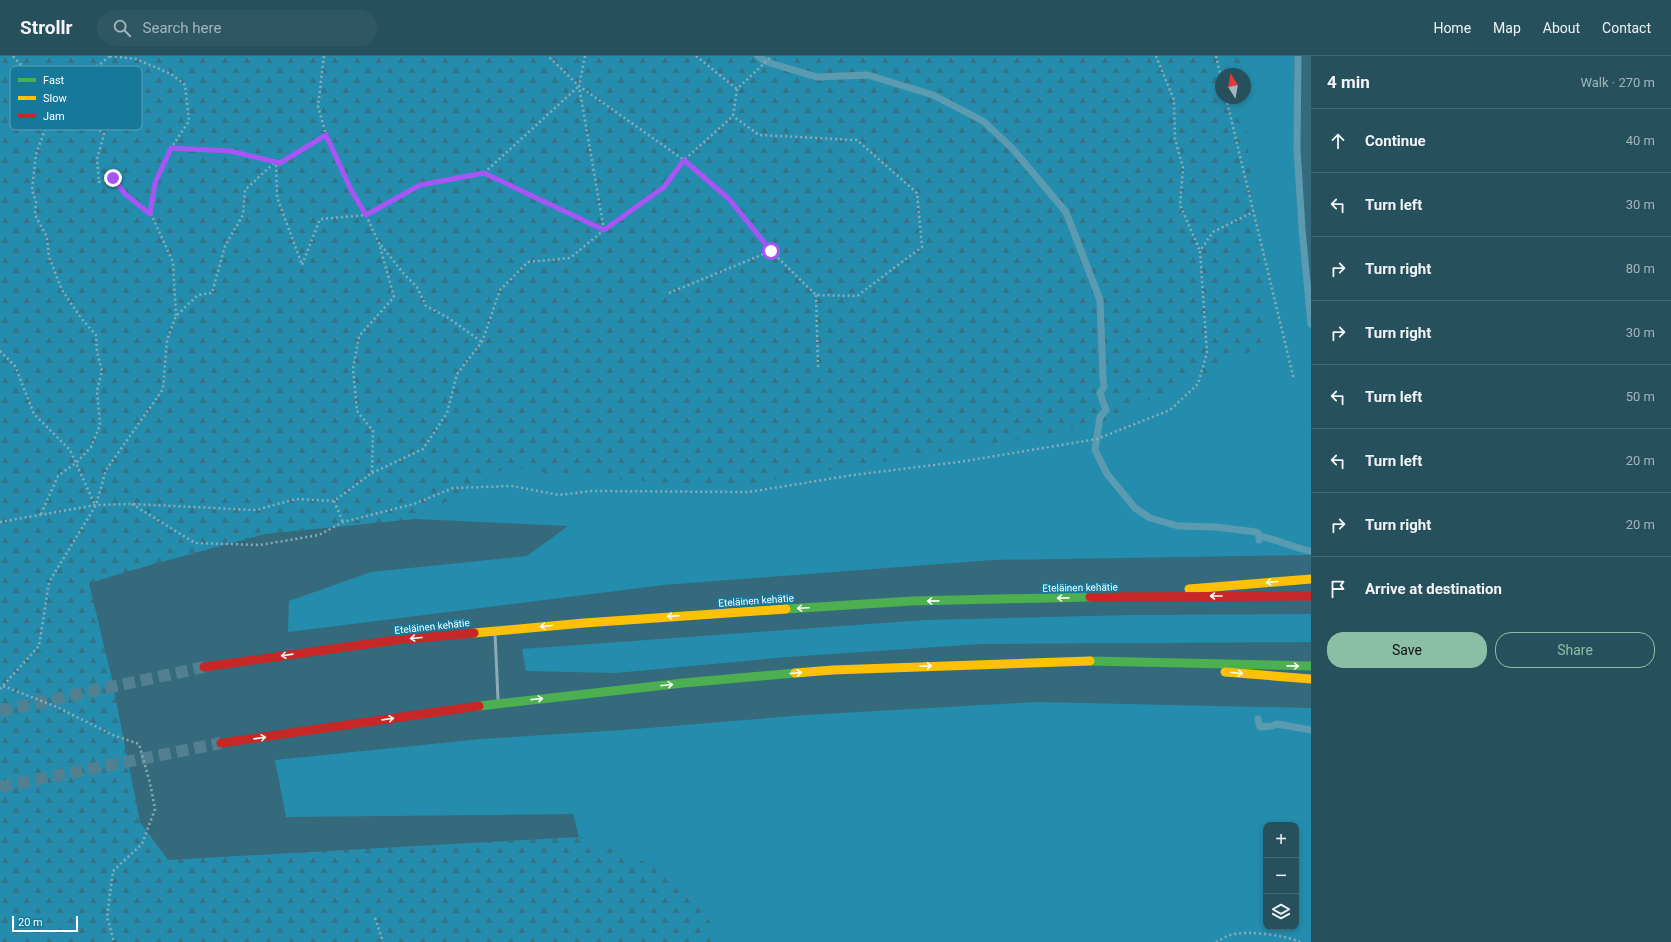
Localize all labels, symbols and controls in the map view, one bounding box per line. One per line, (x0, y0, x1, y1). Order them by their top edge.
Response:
search box (97, 10, 377, 46)
text: Strollr (20, 16, 73, 39)
icon: search (111, 17, 133, 39)
text: Search here (143, 19, 221, 37)
text: Home (1433, 20, 1471, 36)
text: Map (1493, 20, 1521, 36)
text: About (1543, 20, 1580, 36)
text: Contact (1602, 20, 1651, 36)
legend (10, 66, 142, 130)
north arrow (1215, 68, 1251, 104)
text: 4 min (1327, 72, 1370, 92)
text: Fast (43, 74, 65, 87)
text: Walk · 270 m (1580, 75, 1655, 90)
text: Slow (43, 92, 67, 105)
text: Jam (43, 110, 65, 123)
icon: ahead (1327, 130, 1349, 152)
text: Continue (1365, 132, 1426, 150)
text: 40 m (1626, 133, 1655, 148)
route end (104, 169, 122, 187)
icon: left (1327, 194, 1349, 216)
text: Turn left (1365, 196, 1422, 214)
text: 30 m (1626, 197, 1655, 212)
route start (762, 242, 780, 260)
icon: right (1327, 258, 1349, 280)
text: Turn right (1365, 260, 1431, 278)
text: 80 m (1626, 261, 1655, 276)
icon: right (1327, 322, 1349, 344)
text: Turn right (1365, 324, 1431, 342)
text: 30 m (1626, 325, 1655, 340)
icon: left (1327, 386, 1349, 408)
text: Turn left (1365, 388, 1422, 406)
text: 50 m (1626, 389, 1655, 404)
icon: left (1327, 450, 1349, 472)
text: Turn left (1365, 452, 1422, 470)
text: 20 m (1626, 453, 1655, 468)
icon: right (1327, 514, 1349, 536)
text: Turn right (1365, 516, 1431, 534)
text: 20 m (1626, 517, 1655, 532)
one-way arrow (1266, 578, 1279, 586)
icon: arrive (1327, 578, 1349, 600)
text: Arrive at destination (1365, 580, 1502, 598)
street label: Eteläinen kehätie (1042, 581, 1118, 594)
street label: Eteläinen kehätie (718, 592, 794, 609)
one-way arrow (1210, 592, 1223, 600)
one-way arrow (1057, 594, 1070, 602)
one-way arrow (927, 597, 940, 605)
one-way arrow (797, 604, 810, 611)
one-way arrow (667, 613, 680, 620)
street label: Eteläinen kehätie (394, 617, 470, 636)
one-way arrow (540, 623, 553, 630)
button: Save (1327, 632, 1487, 668)
button: Share (1495, 632, 1655, 668)
one-way arrow (410, 635, 423, 642)
one-way arrow (281, 651, 294, 659)
one-way arrow (1286, 662, 1299, 670)
one-way arrow (919, 663, 932, 670)
one-way arrow (1230, 669, 1243, 676)
one-way arrow (789, 670, 802, 677)
one-way arrow (660, 681, 673, 688)
one-way arrow (530, 695, 543, 703)
one-way arrow (381, 715, 394, 723)
one-way arrow (253, 734, 266, 742)
map controls (1263, 822, 1299, 930)
button: + (1263, 822, 1299, 858)
button: − (1263, 858, 1299, 894)
button: layers (1263, 894, 1299, 930)
scale bar (12, 914, 78, 933)
text: 20 m (18, 916, 43, 929)

